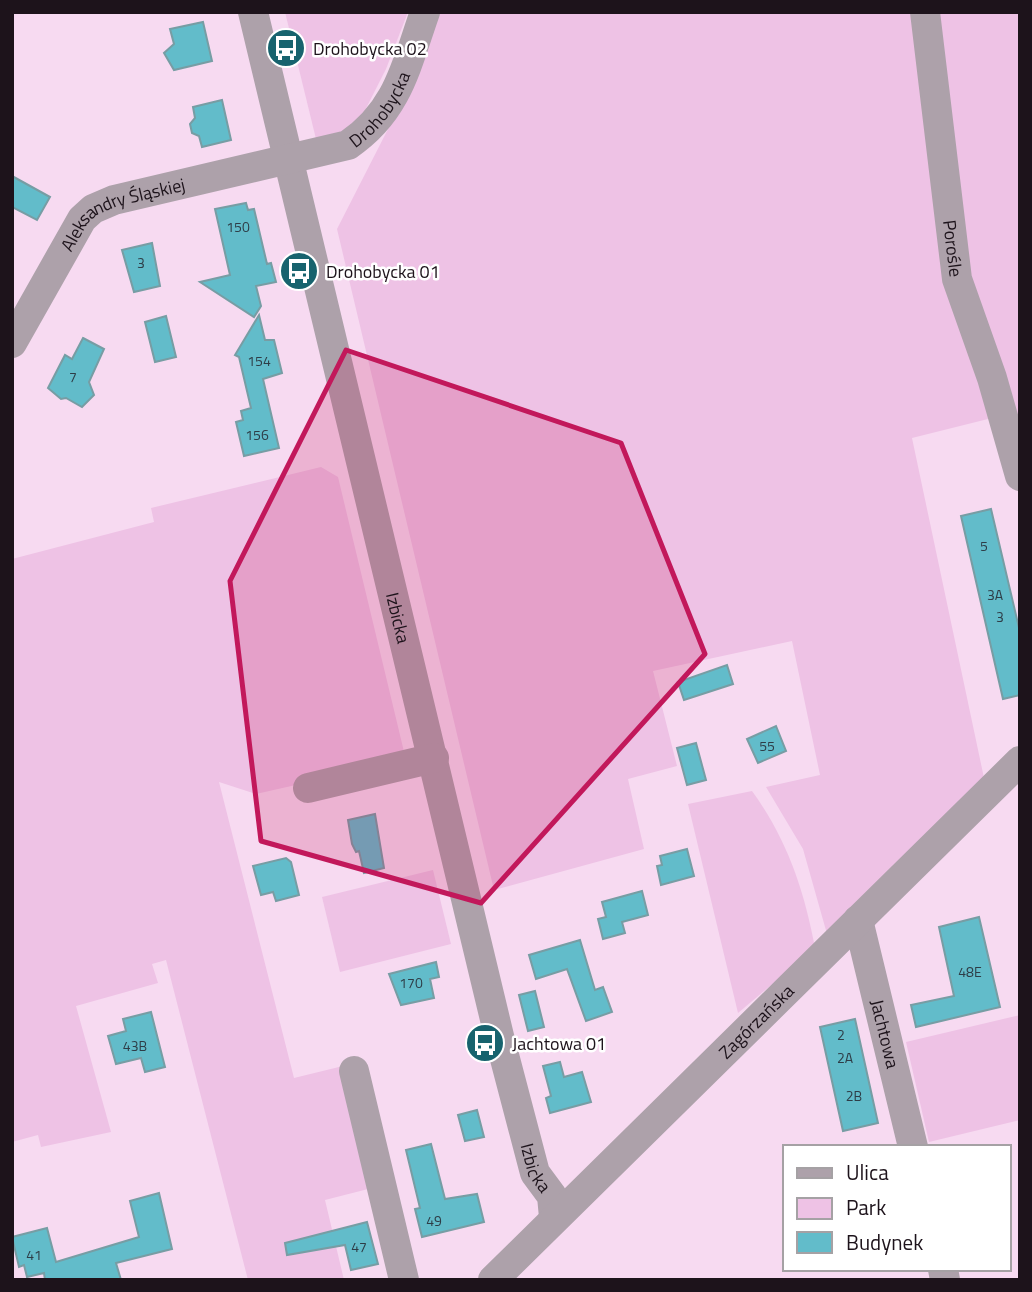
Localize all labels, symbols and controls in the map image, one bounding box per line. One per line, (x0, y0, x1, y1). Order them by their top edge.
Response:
bus stop icon: Drohobycka 02 (265, 27, 307, 69)
place label: Drohobycka 02 (313, 35, 427, 62)
street label: Drohobycka (343, 67, 417, 154)
street label: Aleksandry Śląskiej (53, 170, 188, 256)
house number: 150 (226, 216, 250, 237)
street label: Porośle (937, 218, 970, 278)
bus stop icon: Drohobycka 01 (278, 250, 320, 292)
house number: 3 (137, 252, 145, 273)
place label: Drohobycka 01 (326, 258, 440, 285)
house number: 154 (247, 350, 271, 371)
house number: 7 (69, 366, 77, 387)
house number: 156 (245, 424, 269, 445)
house number: 5 (980, 535, 988, 556)
house number: 3A (987, 584, 1004, 605)
street label: Izbicka (379, 590, 418, 646)
house number: 3 (996, 606, 1004, 627)
house number: 55 (759, 735, 775, 756)
house number: 48E (958, 961, 982, 982)
house number: 170 (399, 972, 423, 993)
street label: Zagórzańska (712, 978, 800, 1065)
street label: Jachtowa (864, 996, 907, 1071)
bus stop icon: Jachtowa 01 (464, 1022, 506, 1064)
house number: 2 (837, 1024, 845, 1045)
place label: Jachtowa 01 (512, 1030, 606, 1057)
house number: 43B (123, 1035, 147, 1056)
house number: 2A (837, 1047, 854, 1068)
house number: 2B (846, 1085, 862, 1106)
street label: Izbicka (514, 1140, 558, 1198)
legend (783, 1145, 1011, 1271)
text: Ulica (846, 1156, 889, 1188)
text: Park (846, 1191, 886, 1223)
house number: 49 (426, 1210, 442, 1231)
text: Budynek (846, 1226, 923, 1258)
house number: 47 (351, 1236, 367, 1257)
house number: 41 (26, 1244, 42, 1265)

